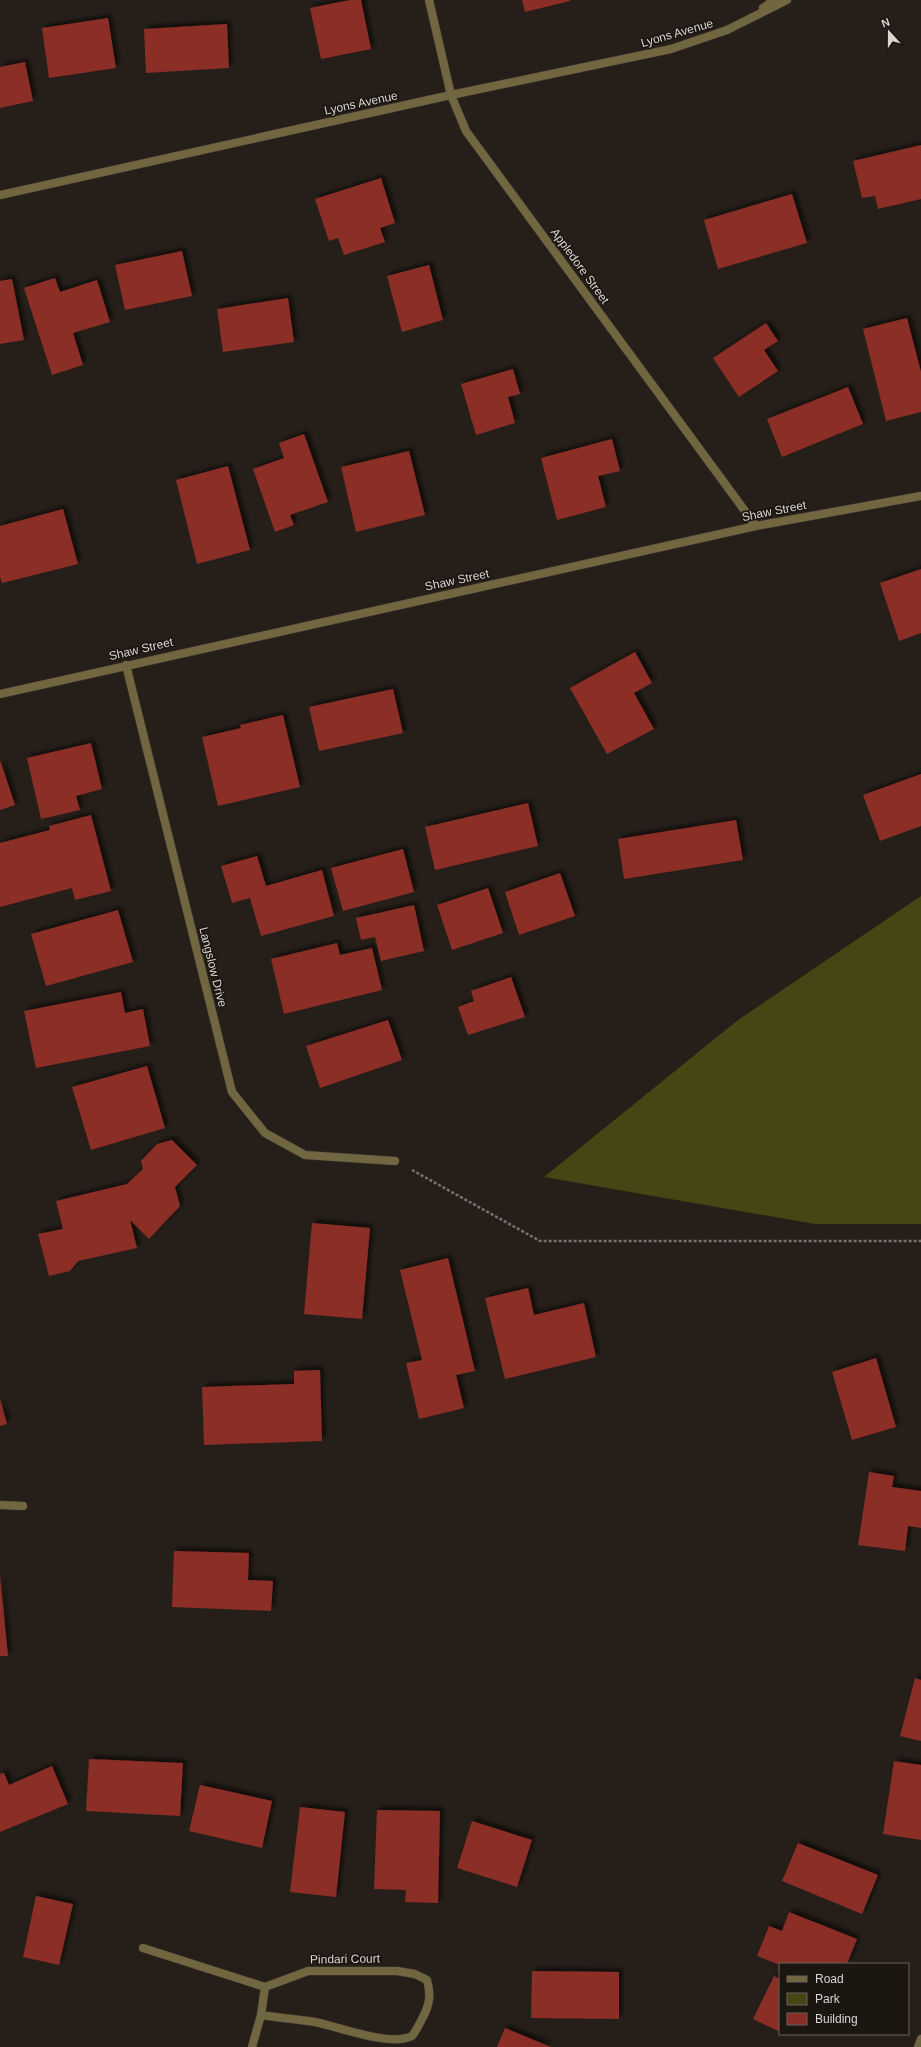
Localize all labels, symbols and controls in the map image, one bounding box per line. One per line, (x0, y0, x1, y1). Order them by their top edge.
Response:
north arrow (869, 12, 909, 52)
street label: Lyons Avenue (639, 16, 715, 50)
text: N (880, 16, 891, 30)
street label: Lyons Avenue (323, 88, 399, 118)
street label: Appledore Street (548, 225, 613, 307)
street label: Shaw Street (741, 498, 808, 524)
street label: Shaw Street (424, 566, 491, 594)
street label: Shaw Street (108, 635, 175, 663)
street label: Langslow Drive (196, 926, 230, 1009)
street label: Pindari Court (310, 1951, 381, 1967)
legend (779, 1963, 909, 2035)
text: Road (815, 1972, 844, 1986)
text: Park (815, 1992, 841, 2006)
text: Building (815, 2012, 858, 2026)

